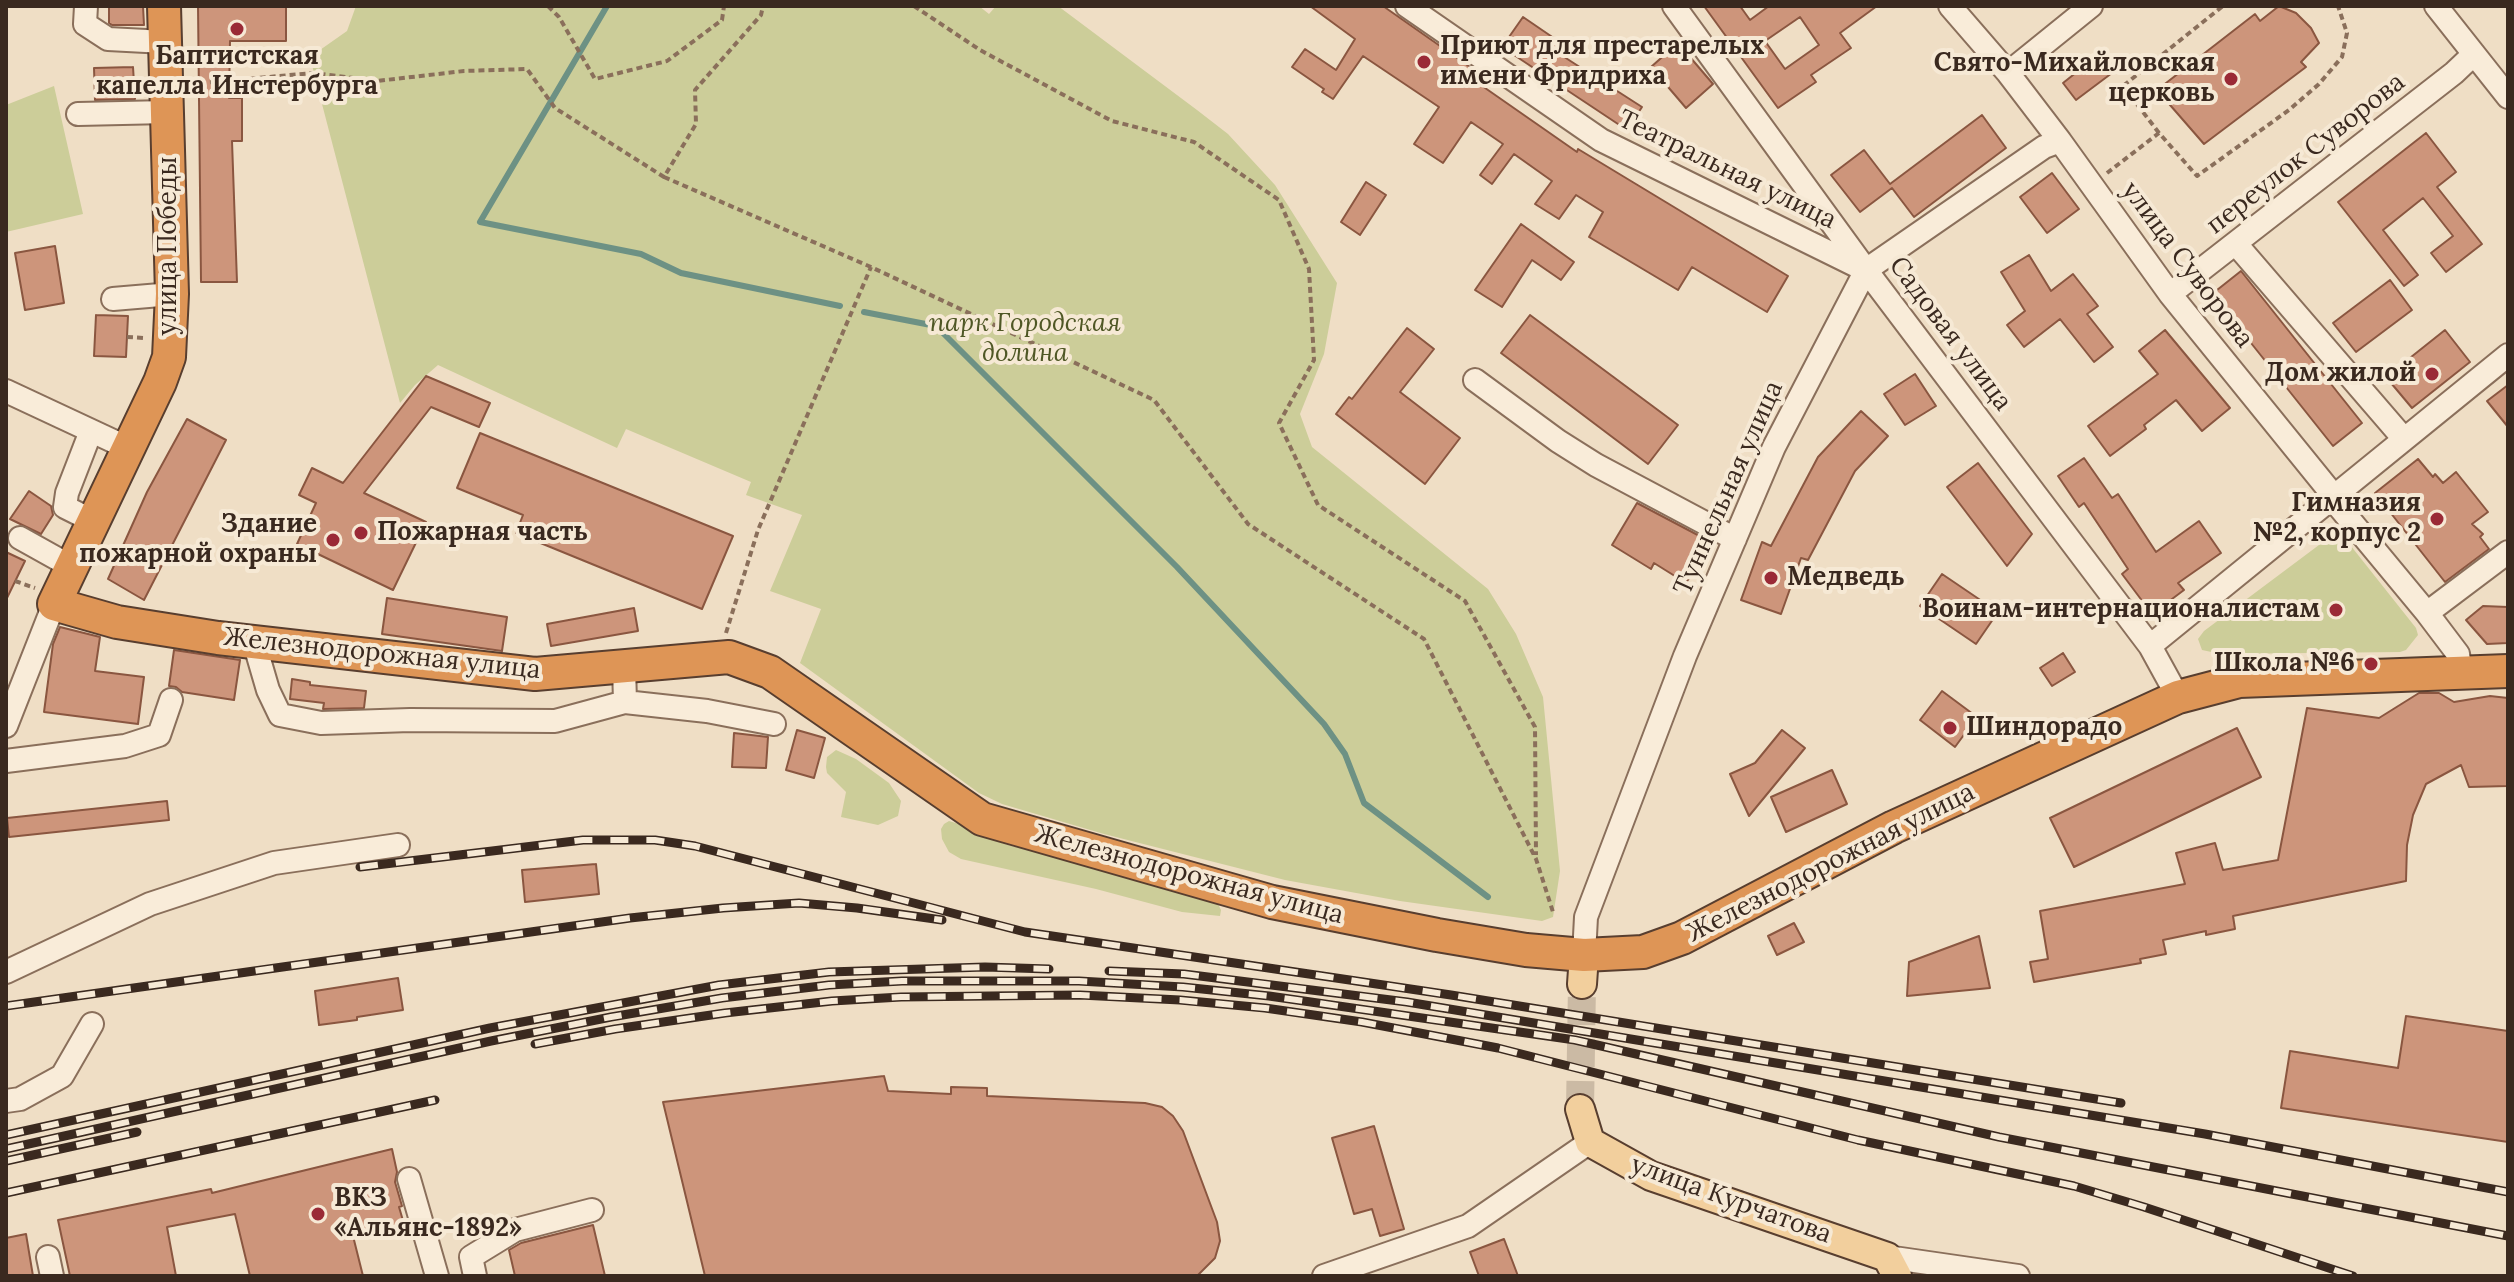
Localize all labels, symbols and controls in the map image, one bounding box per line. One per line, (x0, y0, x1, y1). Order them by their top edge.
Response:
marker: Баптистская капелла Инстербурга (228, 20, 246, 38)
place label: Приют для престарелых имени Фридриха (1440, 31, 1764, 92)
place label: Баптистская капелла Инстербурга (96, 41, 378, 102)
place label: Свято-Михайловская церковь (1934, 48, 2215, 110)
marker: Приют для престарелых имени Фридриха (1415, 53, 1433, 71)
street label: переулок Суворова (2201, 67, 2411, 241)
marker: Свято-Михайловская церковь (2222, 70, 2240, 88)
street label: Театральная улица (1613, 104, 1841, 236)
street label: улица Победы (153, 157, 185, 335)
street label: улица Суворова (2114, 176, 2260, 354)
street label: Садовая улица (1882, 251, 2018, 417)
park label: парк Городская долина (929, 308, 1121, 370)
place label: Дом жилой (2265, 358, 2416, 390)
marker: Дом жилой (2423, 365, 2441, 383)
street label: Туннельная улица (1668, 376, 1790, 600)
place label: Гимназия №2, корпус 2 (2253, 488, 2421, 550)
place label: Здание пожарной охраны (79, 509, 317, 570)
marker: Гимназия №2, корпус 2 (2428, 510, 2446, 528)
place label: Пожарная часть (377, 517, 588, 549)
marker: Пожарная часть (352, 524, 370, 542)
marker: Здание пожарной охраны (324, 531, 342, 549)
place label: Медведь (1787, 562, 1905, 594)
marker: Медведь (1762, 569, 1780, 587)
place label: Воинам-интернационалистам (1922, 594, 2320, 626)
marker: Воинам-интернационалистам (2327, 601, 2345, 619)
street label: Железнодорожная улица (222, 622, 542, 686)
place label: Школа №6 (2214, 648, 2355, 680)
marker: Школа №6 (2362, 655, 2380, 673)
place label: Шиндорадо (1966, 712, 2122, 744)
marker: Шиндорадо (1941, 719, 1959, 737)
street label: Железнодорожная улица (1682, 777, 1980, 949)
street label: Железнодорожная улица (1031, 819, 1347, 931)
street label: улица Курчатова (1627, 1149, 1835, 1251)
place label: ВКЗ «Альянс-1892» (334, 1183, 522, 1244)
marker: ВКЗ «Альянс-1892» (309, 1205, 327, 1223)

